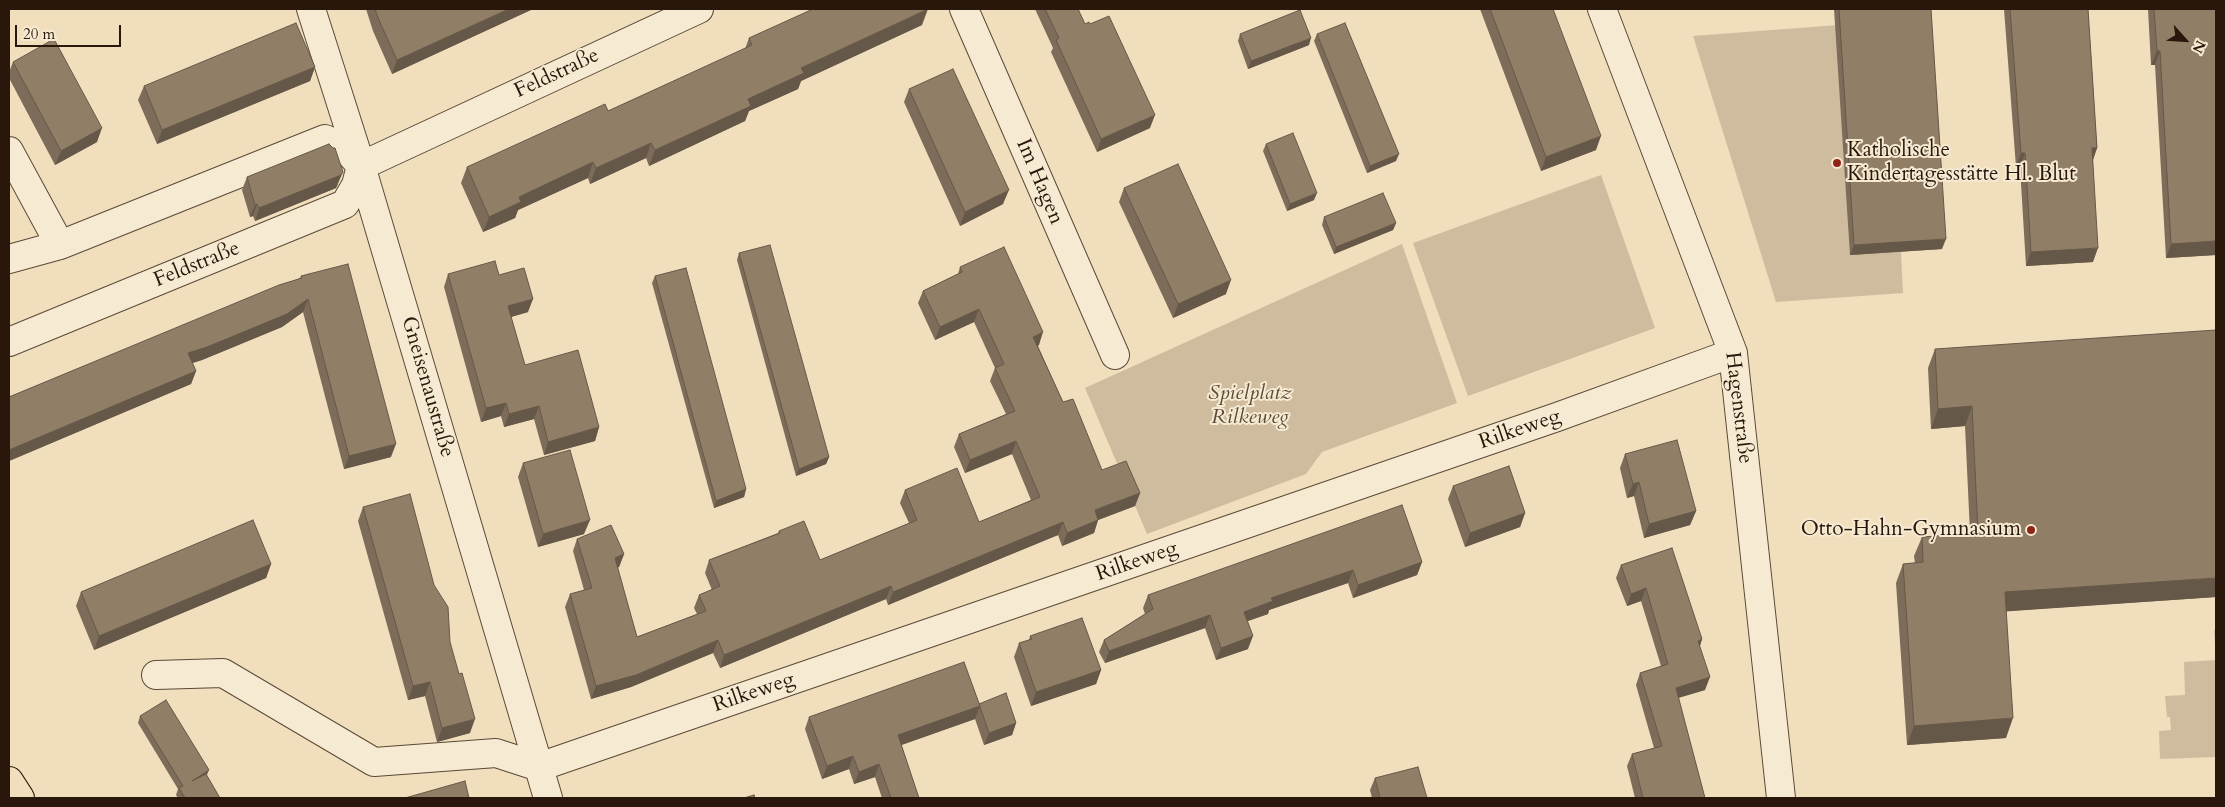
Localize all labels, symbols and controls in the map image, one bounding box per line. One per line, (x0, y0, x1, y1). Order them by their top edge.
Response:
scale bar (18, 15, 124, 47)
north arrow (2160, 15, 2210, 65)
text: 20 m (23, 24, 55, 44)
text: N (2188, 37, 2210, 56)
street label: Feldstraße (511, 43, 603, 105)
street label: Im Hagen (1010, 135, 1068, 229)
place label: Katholische Kindertagesstätte Hl. Blut (1847, 138, 2076, 188)
marker: Katholische Kindertagesstätte Hl. Blut (1831, 157, 1843, 169)
street label: Feldstraße (150, 236, 244, 294)
street label: Gneisenaustraße (395, 314, 459, 460)
street label: Hagenstraße (1719, 351, 1757, 465)
park label: Spielplatz Rilkeweg (1208, 381, 1292, 431)
street label: Rilkeweg (1476, 404, 1564, 456)
place label: Otto-Hahn-Gymnasium (1801, 517, 2021, 543)
marker: Otto-Hahn-Gymnasium (2025, 524, 2037, 536)
street label: Rilkeweg (1093, 536, 1181, 588)
street label: Rilkeweg (710, 667, 798, 719)

